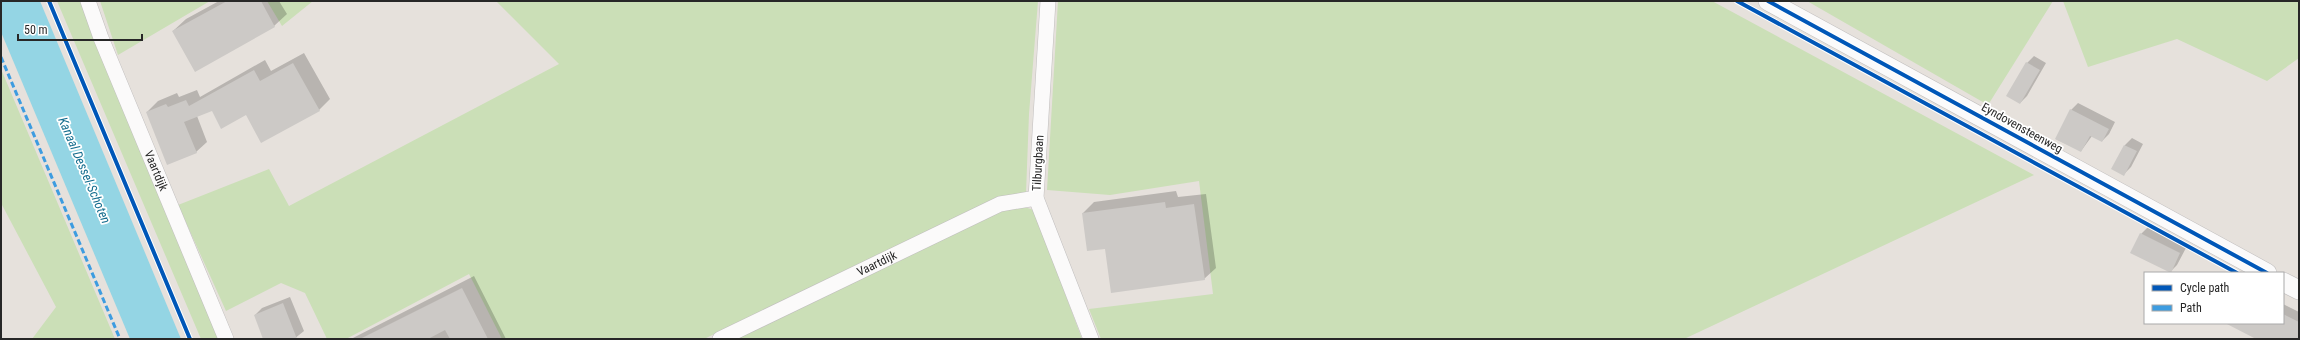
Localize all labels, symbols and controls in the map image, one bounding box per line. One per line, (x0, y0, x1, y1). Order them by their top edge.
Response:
scale bar (18, 16, 142, 42)
text: 50 m (24, 23, 48, 37)
street label: Eyndovensteenweg (1979, 100, 2065, 156)
water label: Kanaal Dessel-Schoten (55, 115, 114, 226)
street label: Tilburgbaan (1030, 134, 1046, 191)
street label: Vaartdijk (142, 149, 171, 194)
street label: Vaartdijk (855, 248, 899, 279)
legend (2144, 272, 2284, 324)
text: Cycle path (2180, 281, 2230, 295)
text: Path (2180, 301, 2202, 315)

